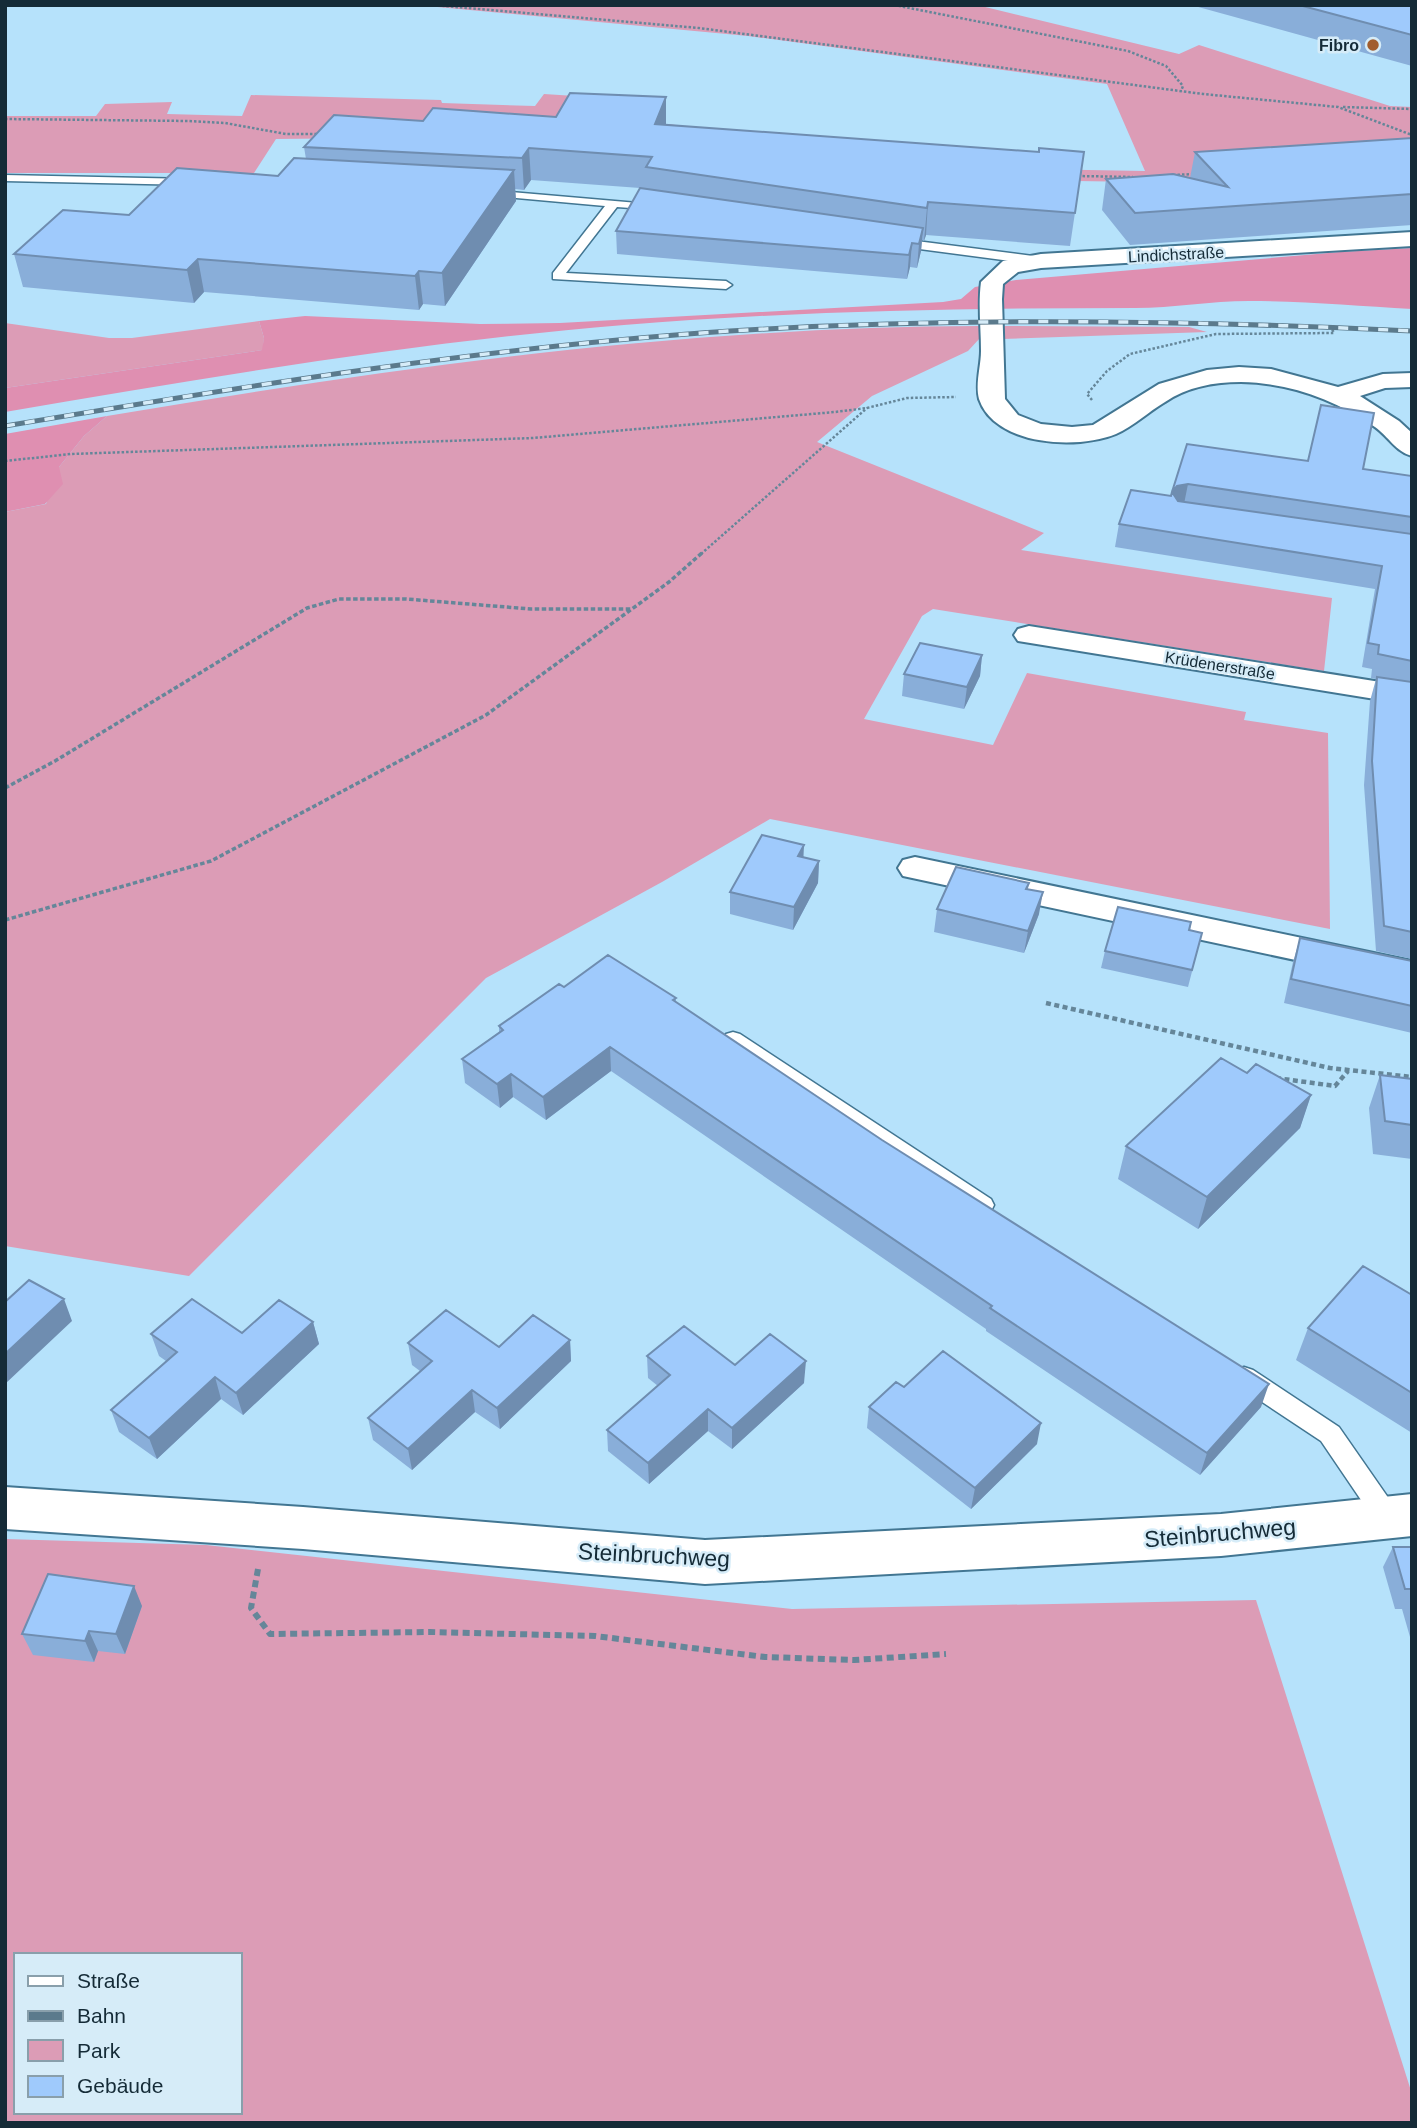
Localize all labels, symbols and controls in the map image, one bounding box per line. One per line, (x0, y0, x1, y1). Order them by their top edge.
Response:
place label: Fibro (1319, 37, 1359, 54)
marker: Fibro (1365, 37, 1381, 53)
street label: Lindichstraße (1128, 243, 1225, 266)
street label: Krüdenerstraße (1164, 648, 1276, 683)
street label: Steinbruchweg (1143, 1513, 1297, 1553)
street label: Steinbruchweg (577, 1538, 731, 1572)
legend (14, 1953, 242, 2114)
text: Straße (77, 1969, 140, 1992)
text: Bahn (77, 2004, 126, 2027)
text: Park (77, 2039, 121, 2062)
text: Gebäude (77, 2074, 163, 2097)

